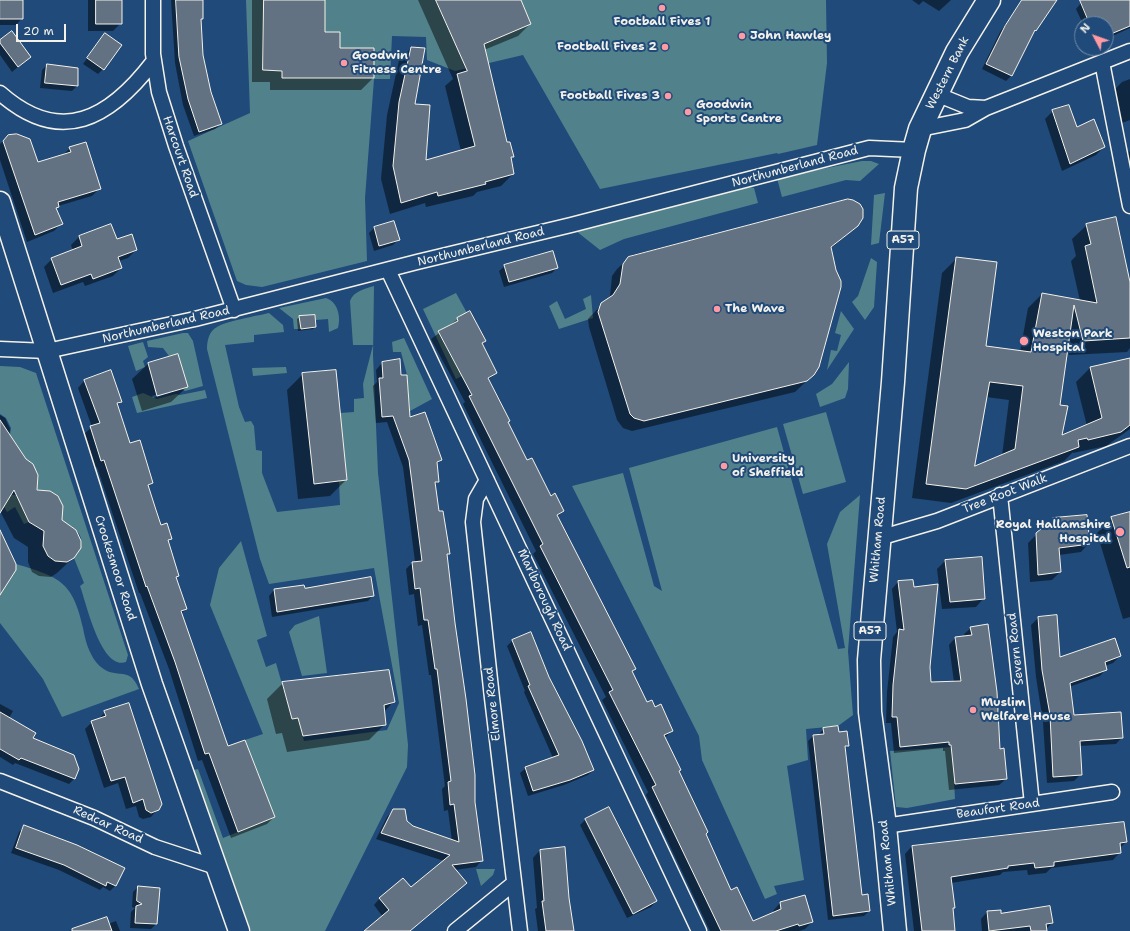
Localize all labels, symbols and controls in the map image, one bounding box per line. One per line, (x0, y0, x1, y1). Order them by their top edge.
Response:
marker: Football Fives 1 (657, 3, 667, 13)
place label: Football Fives 1 (613, 15, 711, 29)
scale bar (18, 16, 68, 42)
north arrow (1074, 16, 1114, 56)
text: N (1077, 20, 1094, 37)
text: 20 m (23, 23, 54, 39)
place label: John Hawley (750, 29, 831, 43)
marker: John Hawley (737, 31, 747, 41)
street label: Western Bank (923, 34, 973, 112)
place label: Football Fives 2 (557, 40, 657, 54)
marker: Football Fives 2 (660, 42, 670, 52)
place label: Goodwin Fitness Centre (352, 49, 442, 77)
marker: Goodwin Fitness Centre (339, 58, 349, 68)
place label: Football Fives 3 (560, 89, 660, 103)
marker: Football Fives 3 (663, 91, 673, 101)
place label: Goodwin Sports Centre (696, 98, 782, 126)
marker: Goodwin Sports Centre (683, 107, 693, 117)
street label: Harcourt Road (159, 114, 201, 200)
street label: Northumberland Road (730, 143, 860, 191)
street label: Northumberland Road (416, 224, 546, 270)
road number: A57 (887, 231, 919, 249)
place label: The Wave (725, 302, 785, 316)
street label: Northumberland Road (101, 303, 231, 347)
marker: The Wave (712, 304, 722, 314)
place label: Weston Park Hospital (1033, 327, 1113, 355)
marker: Weston Park Hospital (1018, 335, 1030, 347)
place label: University of Sheffield (732, 452, 804, 480)
marker: University of Sheffield (719, 461, 729, 471)
street label: Tree Root Walk (961, 471, 1049, 517)
street label: Whitham Road (867, 496, 889, 584)
street label: Crookesmoor Road (91, 514, 139, 622)
place label: Royal Hallamshire Hospital (996, 518, 1111, 546)
marker: Royal Hallamshire Hospital (1114, 526, 1126, 538)
street label: Marlborough Road (514, 547, 574, 653)
street label: Severn Road (1005, 612, 1027, 686)
road number: A57 (854, 622, 886, 640)
street label: Elmore Road (482, 666, 504, 742)
place label: Muslim Welfare House (981, 696, 1071, 724)
marker: Muslim Welfare House (968, 705, 978, 715)
street label: Beaufort Road (955, 796, 1041, 822)
street label: Redcar Road (71, 803, 145, 847)
street label: Whitham Road (876, 819, 900, 907)

